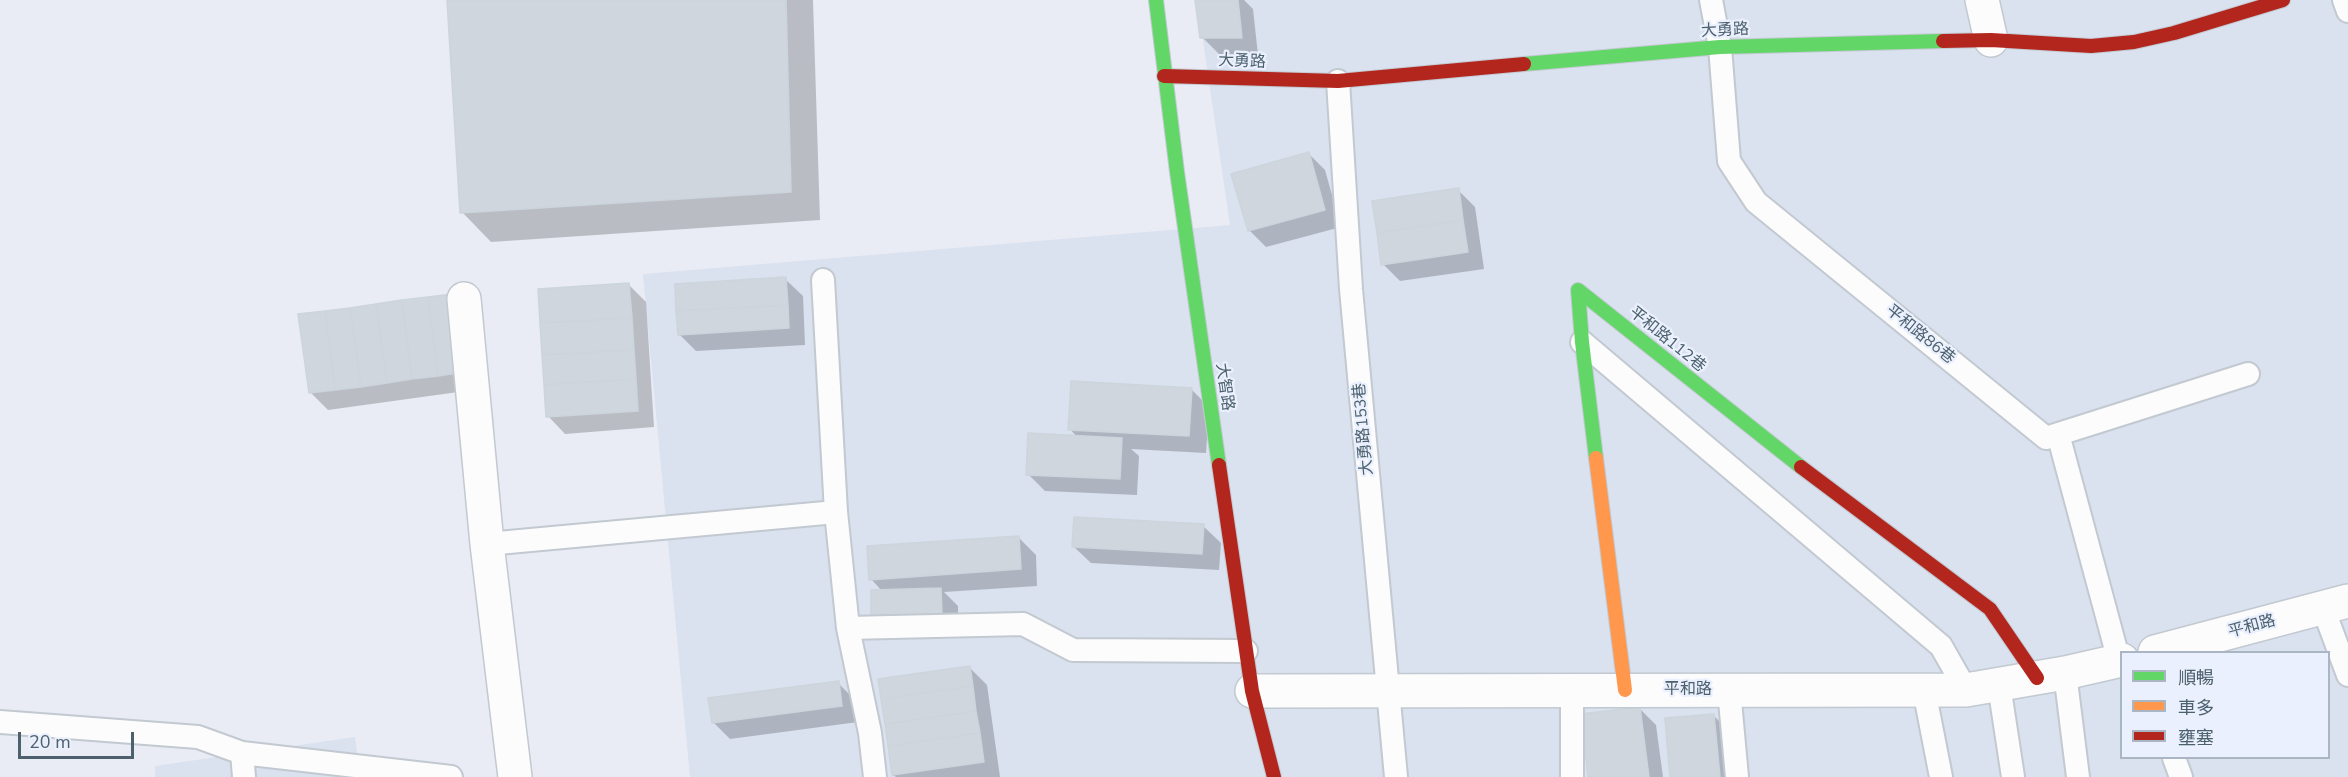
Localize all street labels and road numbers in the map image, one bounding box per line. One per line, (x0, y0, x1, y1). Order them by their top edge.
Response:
street label: 大勇路 (1701, 20, 1749, 42)
street label: 大勇路 (1218, 52, 1266, 72)
street label: 平和路86巷 (1882, 301, 1958, 369)
street label: 平和路112巷 (1625, 303, 1709, 377)
street label: 大智路 (1211, 362, 1237, 412)
street label: 大勇路153巷 (1350, 382, 1378, 476)
street label: 平和路 (2226, 612, 2278, 642)
street label: 平和路 (1664, 680, 1712, 700)

